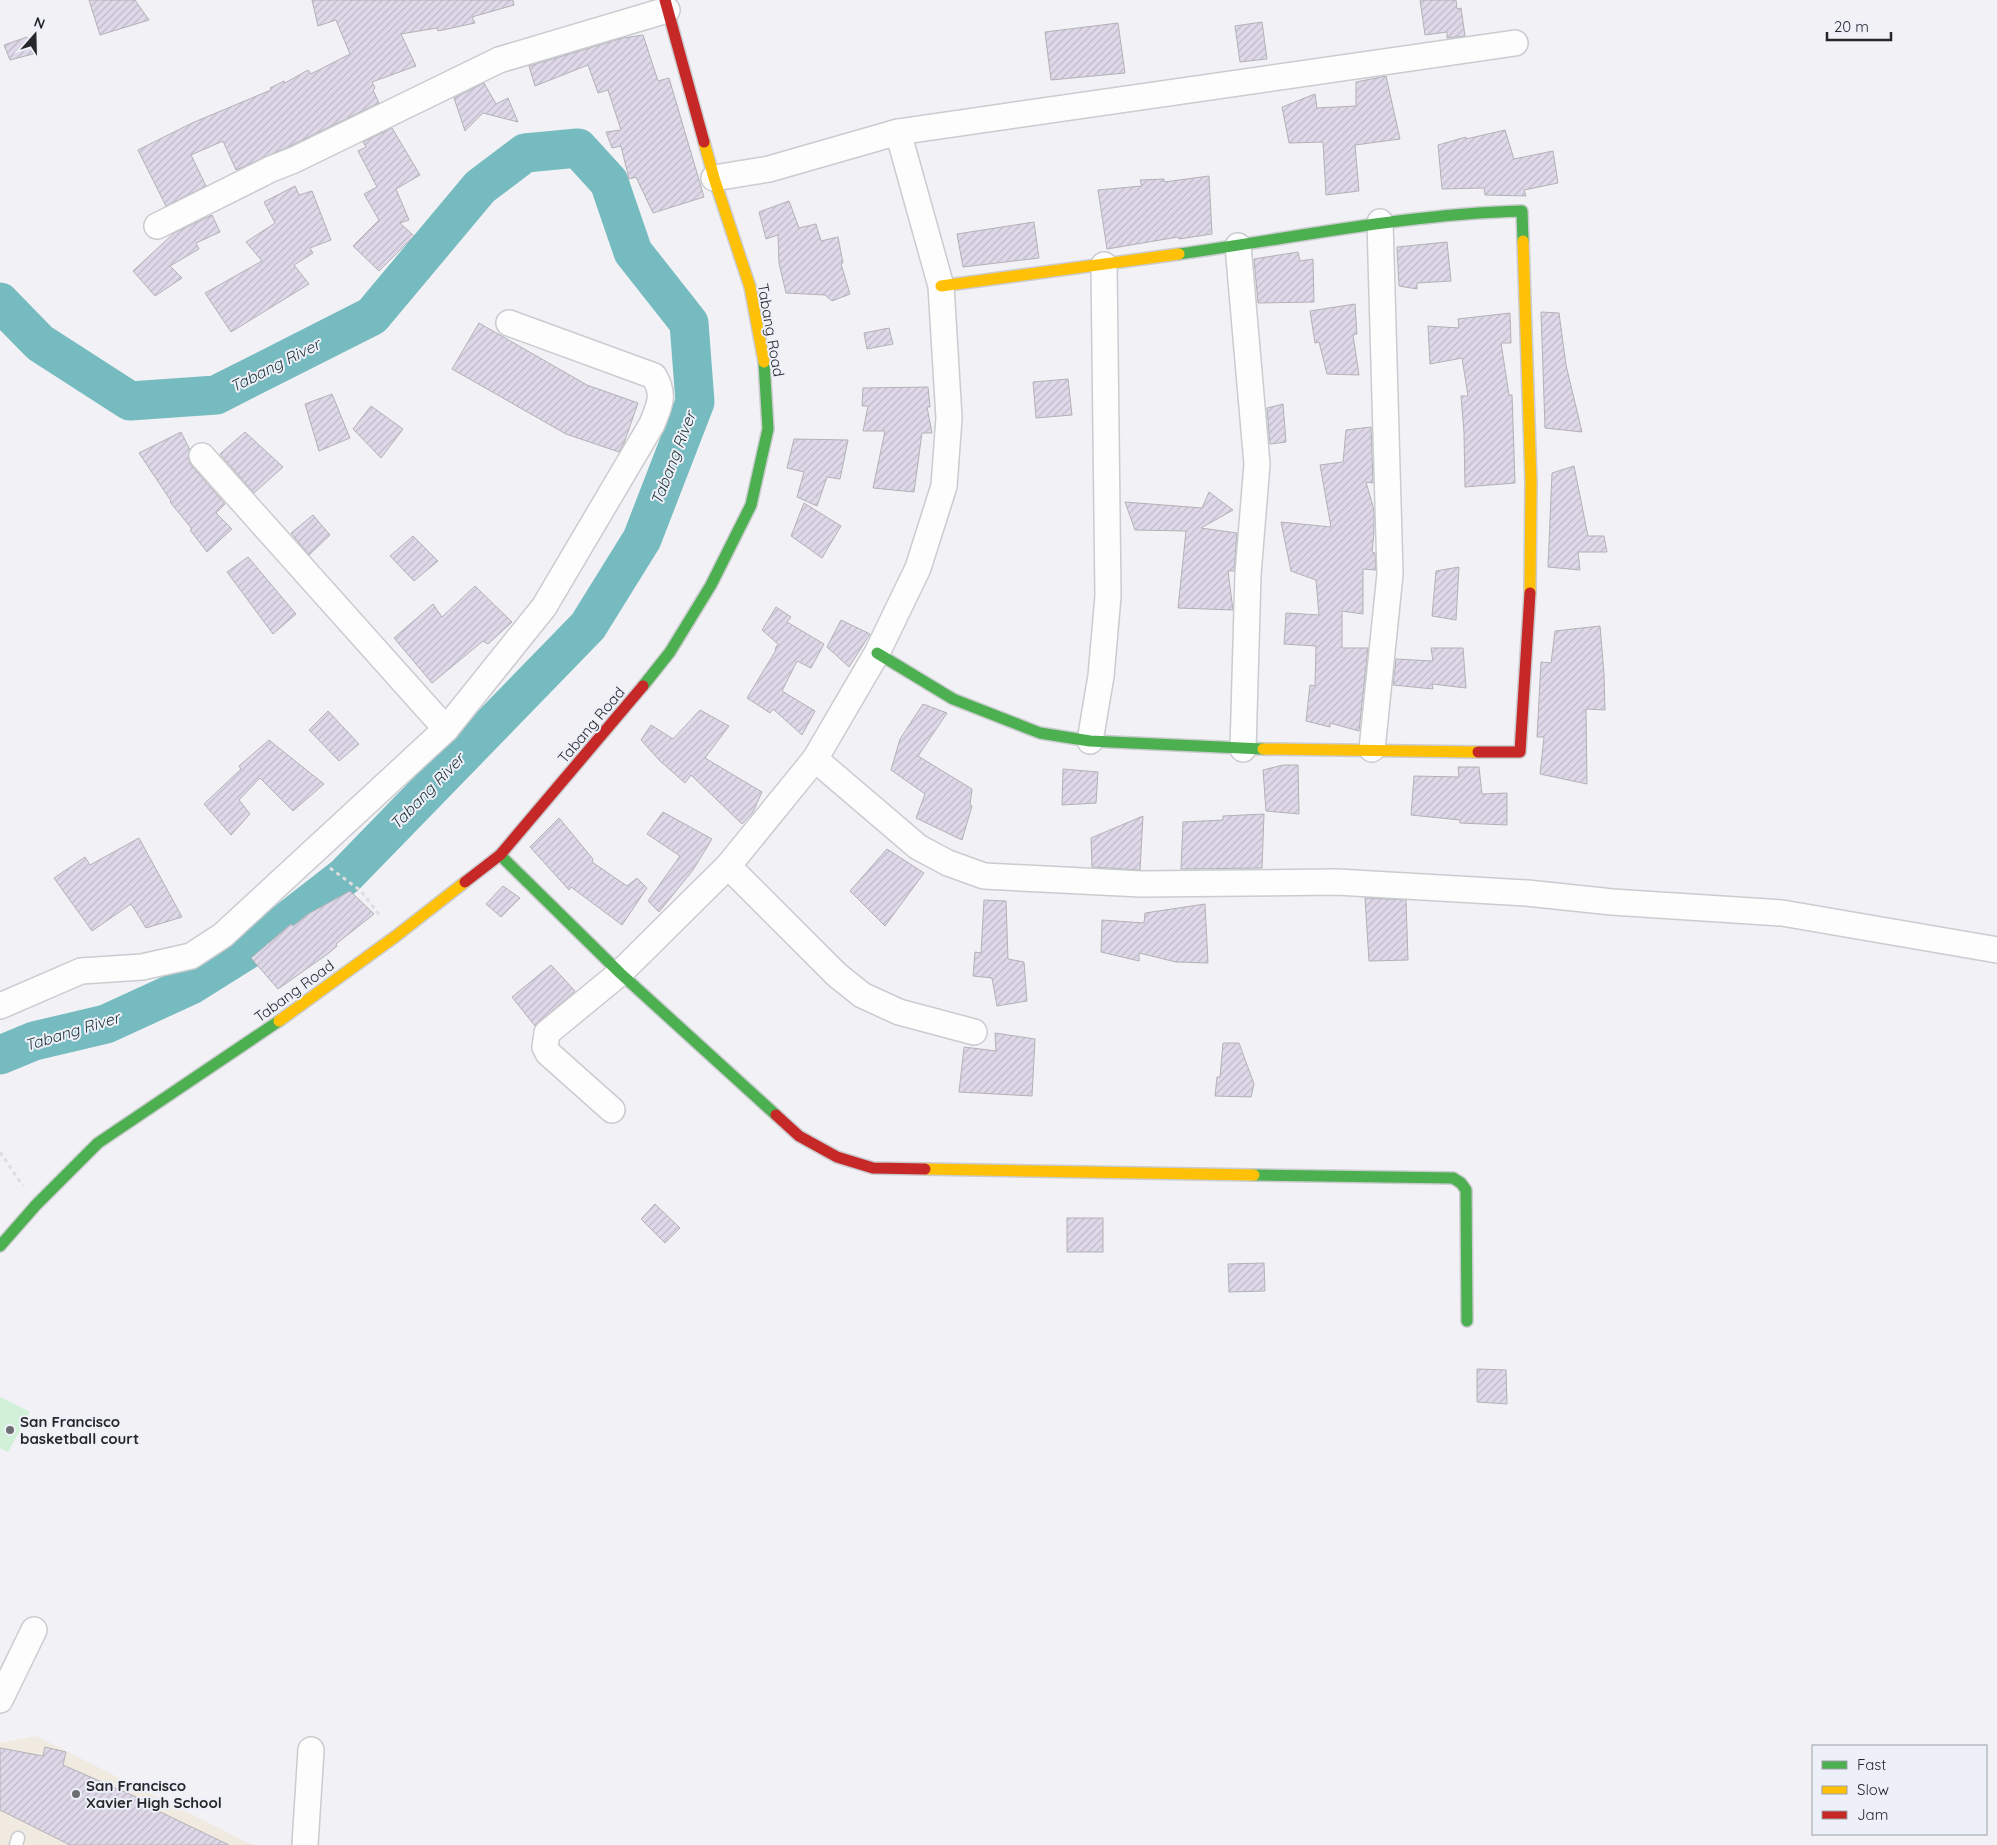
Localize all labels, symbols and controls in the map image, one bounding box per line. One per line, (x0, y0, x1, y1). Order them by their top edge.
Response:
north arrow (10, 10, 60, 60)
scale bar (1827, 10, 1891, 42)
text: N (32, 13, 47, 33)
text: 20 m (1834, 17, 1869, 36)
street label: Tabang Road (753, 282, 789, 378)
water label: Tabang River (227, 333, 325, 396)
water label: Tabang River (646, 407, 701, 508)
street label: Tabang Road (553, 683, 629, 767)
water label: Tabang River (386, 747, 470, 833)
street label: Tabang Road (250, 956, 338, 1026)
water label: Tabang River (22, 1007, 124, 1055)
place label: San Francisco basketball court (20, 1412, 139, 1448)
marker: San Francisco basketball court (4, 1424, 16, 1436)
legend (1812, 1745, 1987, 1835)
text: Fast (1857, 1755, 1886, 1774)
place label: San Francisco Xavier High School (86, 1776, 222, 1812)
text: Slow (1857, 1780, 1889, 1799)
marker: San Francisco Xavier High School (70, 1788, 82, 1800)
text: Jam (1857, 1805, 1888, 1824)

